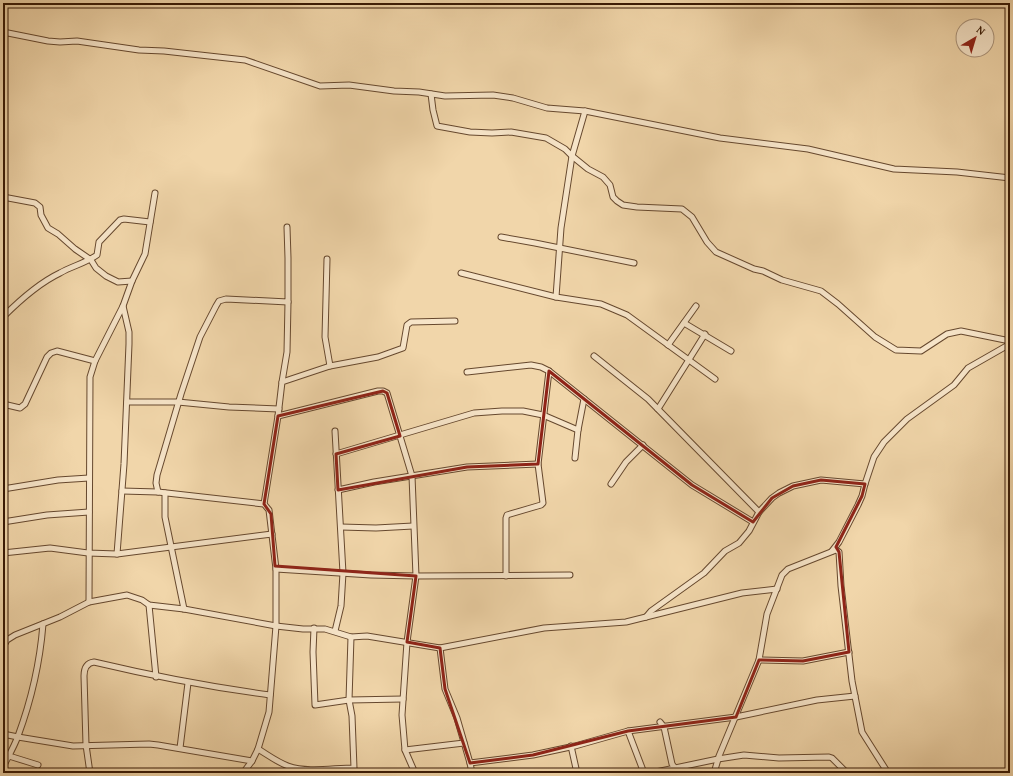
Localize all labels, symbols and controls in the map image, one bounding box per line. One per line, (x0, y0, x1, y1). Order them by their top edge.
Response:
north arrow (955, 18, 995, 58)
text: N (973, 22, 989, 39)

